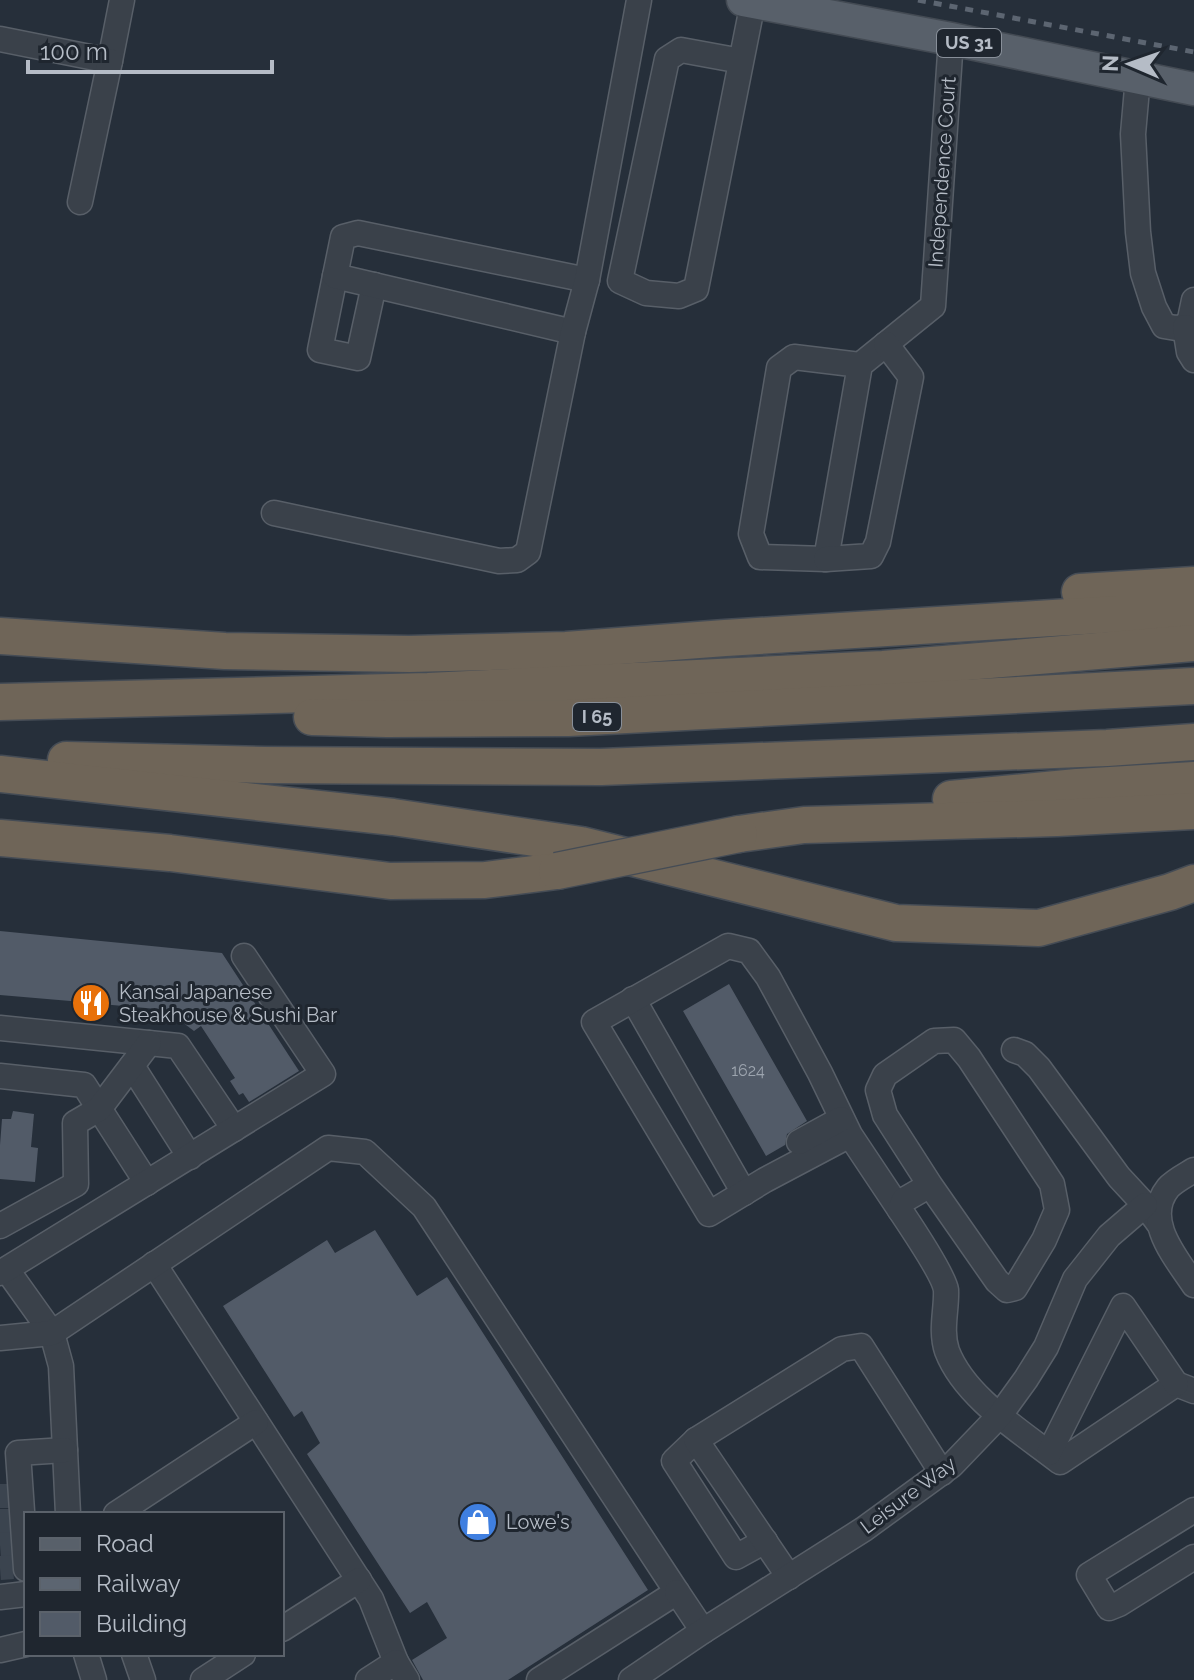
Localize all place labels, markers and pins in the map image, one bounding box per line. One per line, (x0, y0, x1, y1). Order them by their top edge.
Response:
place label: Kansai Japanese Steakhouse & Sushi Bar (119, 980, 337, 1027)
restaurant icon: Kansai Japanese Steakhouse & Sushi Bar (70, 982, 112, 1024)
shop icon: Lowe's (457, 1501, 499, 1543)
place label: Lowe's (506, 1510, 570, 1534)

